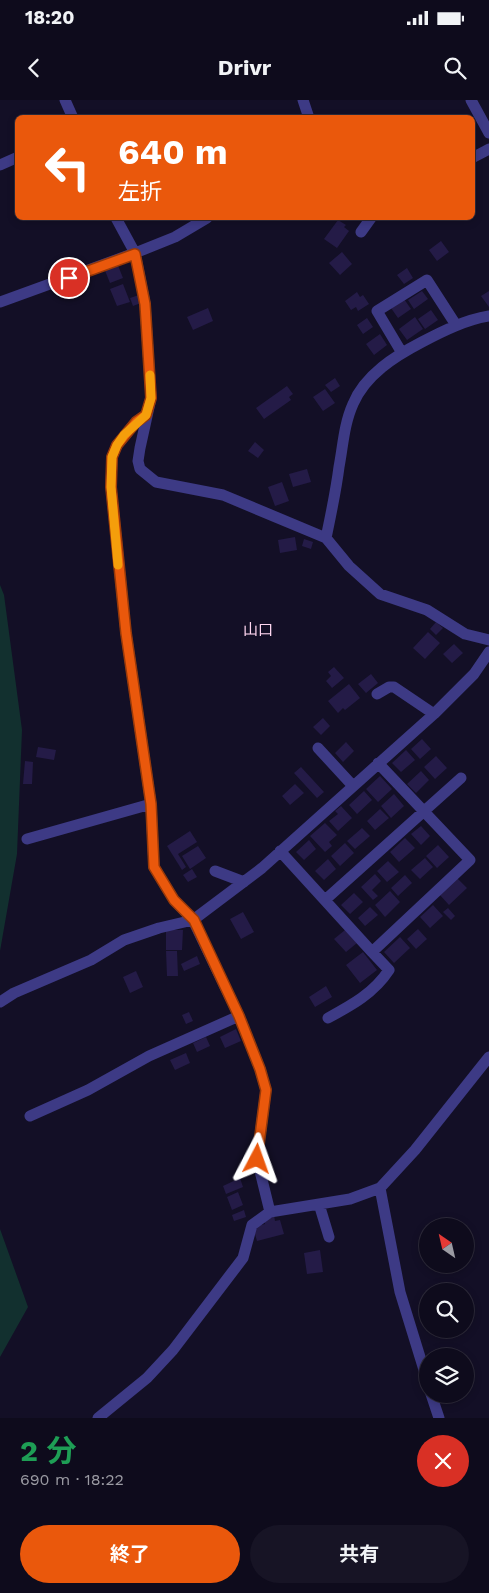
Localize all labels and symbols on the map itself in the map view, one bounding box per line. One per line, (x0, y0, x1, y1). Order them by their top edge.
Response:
pin (48, 257, 90, 299)
district label: 山口 (243, 621, 273, 639)
position arrow (230, 1132, 282, 1184)
north arrow (419, 1218, 474, 1272)

